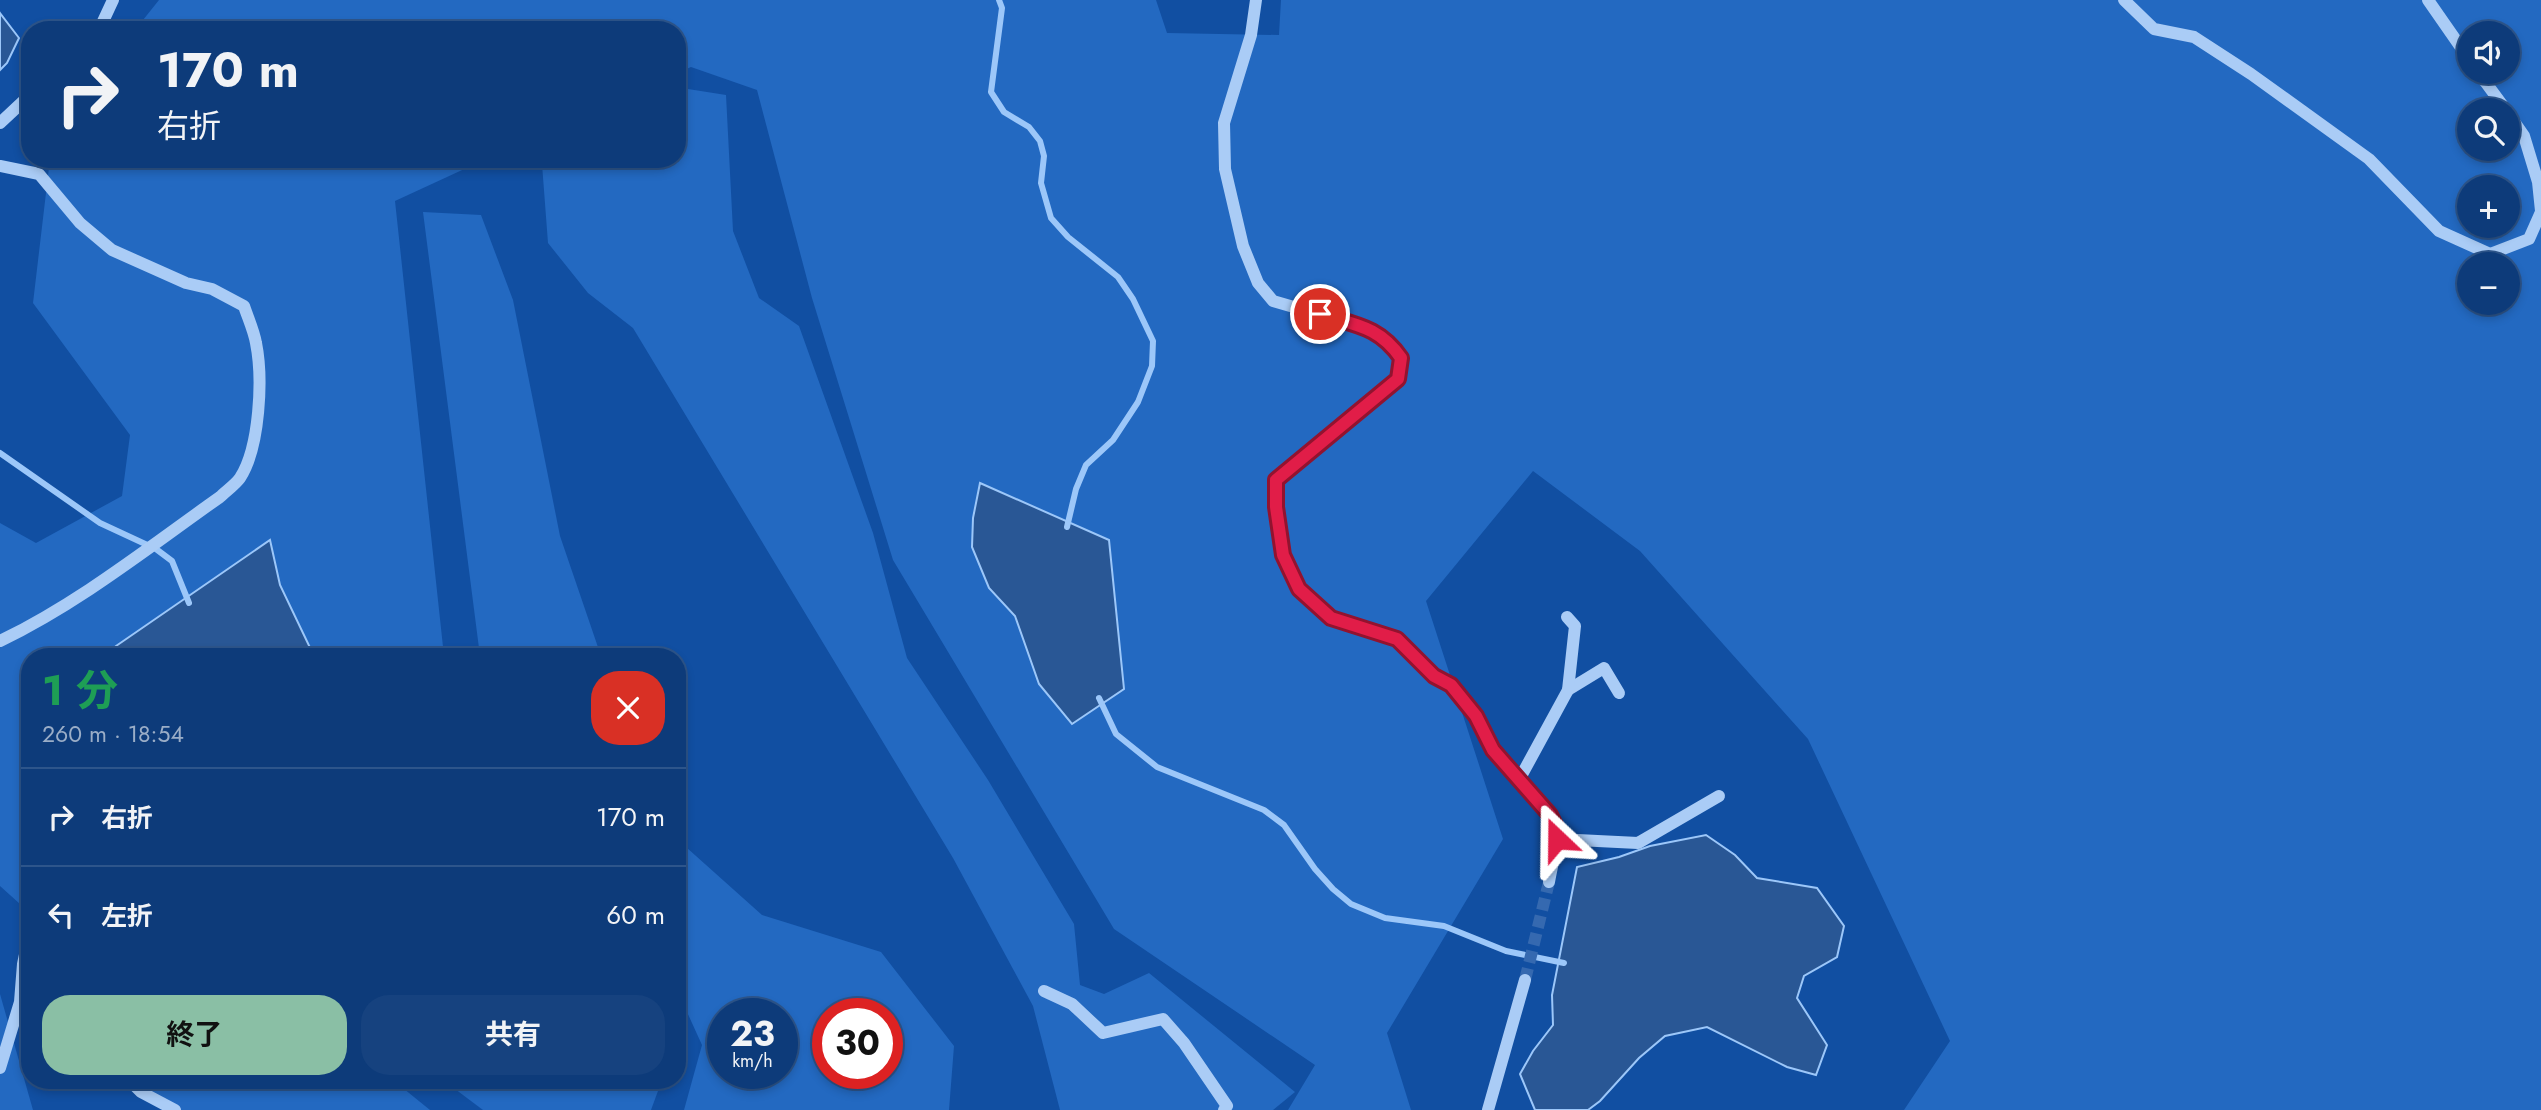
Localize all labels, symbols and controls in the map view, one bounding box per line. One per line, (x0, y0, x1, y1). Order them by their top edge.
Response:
map controls (2457, 21, 2520, 315)
button: sound (2457, 21, 2520, 84)
text: 170 m (157, 35, 299, 105)
icon: right (42, 49, 133, 140)
button: search (2457, 98, 2520, 161)
text: 右折 (157, 103, 221, 149)
button: + (2457, 175, 2520, 238)
button: − (2457, 252, 2520, 315)
pin (1290, 284, 1350, 344)
icon: arrive (1301, 295, 1339, 333)
text: 1 分 (42, 660, 118, 721)
button: close (591, 671, 665, 745)
text: 260 m · 18:54 (42, 717, 184, 751)
icon: right (42, 798, 80, 836)
text: 170 m (596, 798, 665, 836)
text: 右折 (101, 799, 153, 837)
position arrow (1520, 802, 1594, 876)
icon: left (42, 896, 80, 934)
text: 60 m (606, 896, 665, 934)
text: 左折 (101, 897, 153, 935)
button: 終了 (42, 995, 347, 1075)
button: 共有 (361, 995, 665, 1075)
speed limit sign: 30 (812, 998, 903, 1089)
text: 23 (730, 1009, 775, 1059)
text: km/h (732, 1048, 773, 1074)

